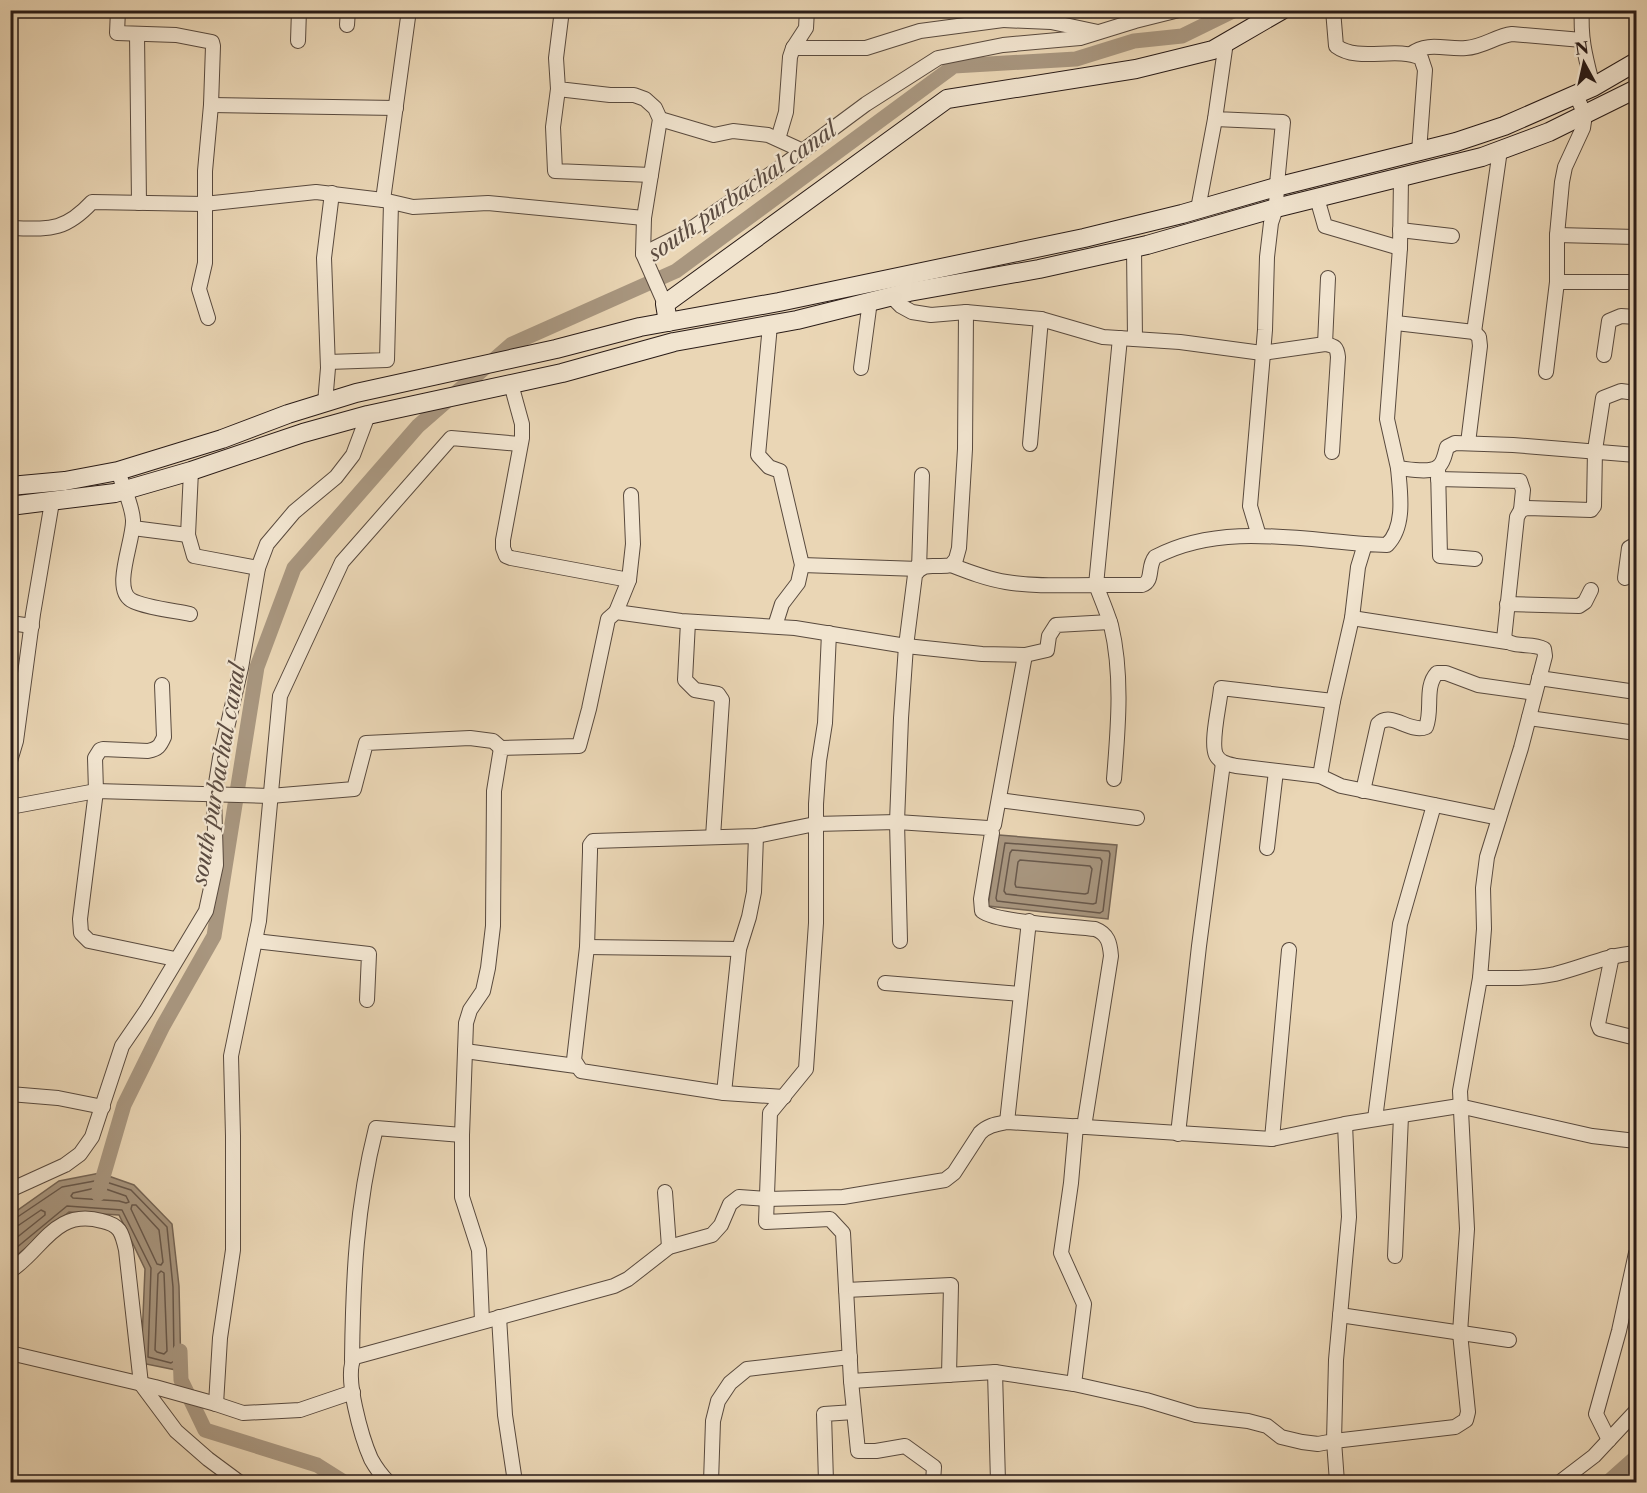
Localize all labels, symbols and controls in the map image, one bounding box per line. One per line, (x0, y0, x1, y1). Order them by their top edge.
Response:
north arrow (1554, 33, 1614, 93)
text: N (1574, 37, 1590, 59)
water label: south purbachal canal (642, 114, 845, 268)
water label: south purbachal canal (185, 658, 252, 888)

